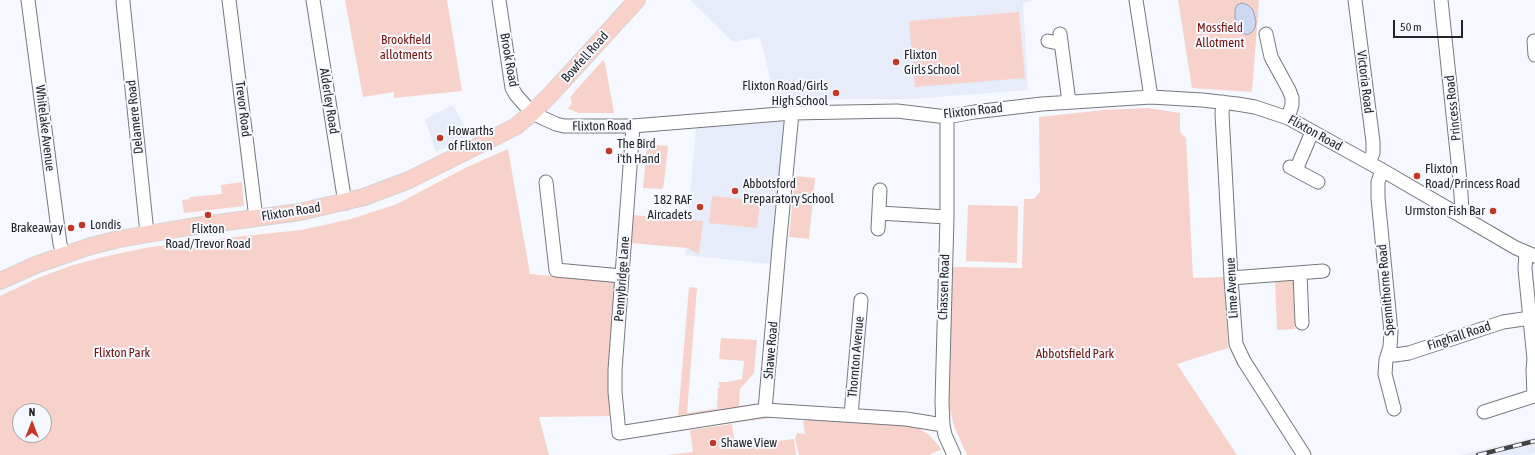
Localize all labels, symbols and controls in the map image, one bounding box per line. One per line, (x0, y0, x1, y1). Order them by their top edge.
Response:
scale bar (1395, 12, 1465, 38)
park label: Mossfield Allotment (1196, 20, 1244, 51)
text: 50 m (1400, 20, 1422, 34)
street label: Bowfell Road (558, 28, 612, 86)
park label: Brookfield allotments (380, 32, 432, 63)
street label: Brook Road (497, 32, 521, 88)
place label: Flixton Girls School (904, 47, 960, 78)
street label: Victoria Road (1353, 50, 1377, 114)
marker: Flixton Girls School (891, 57, 901, 67)
street label: Alderley Road (316, 67, 342, 135)
street label: Princess Road (1442, 74, 1464, 142)
place label: Flixton Road/Girls High School (742, 78, 828, 109)
street label: Delamere Road (123, 79, 147, 155)
street label: Trevor Road (232, 80, 254, 138)
street label: Whitelake Avenue (32, 84, 58, 172)
marker: Flixton Road/Girls High School (831, 88, 841, 98)
street label: Flixton Road (943, 100, 1003, 122)
street label: Flixton Road (1285, 112, 1345, 154)
street label: Flixton Road (572, 118, 632, 134)
place label: Howarths of Flixton (448, 123, 494, 154)
marker: Howarths of Flixton (435, 133, 445, 143)
place label: The Bird i'th Hand (617, 136, 660, 167)
marker: The Bird i'th Hand (604, 146, 614, 156)
place label: Flixton Road/Princess Road (1425, 161, 1520, 192)
marker: Flixton Road/Princess Road (1412, 171, 1422, 181)
place label: Abbotsford Preparatory School (743, 176, 834, 207)
marker: Abbotsford Preparatory School (730, 186, 740, 196)
place label: 182 RAF Aircadets (648, 192, 692, 223)
street label: Flixton Road (260, 200, 322, 224)
marker: 182 RAF Aircadets (695, 202, 705, 212)
place label: Urmston Fish Bar (1405, 203, 1485, 219)
marker: Urmston Fish Bar (1488, 206, 1498, 216)
marker: Flixton Road/Trevor Road (203, 210, 213, 220)
place label: Londis (90, 217, 121, 233)
place label: Brakeaway (11, 220, 63, 236)
marker: Londis (77, 220, 87, 230)
place label: Flixton Road/Trevor Road (165, 221, 251, 252)
marker: Brakeaway (66, 223, 76, 233)
street label: Pennybridge Lane (611, 236, 633, 322)
street label: Spennithorne Road (1374, 244, 1398, 336)
street label: Chassen Road (935, 254, 953, 320)
street label: Lime Avenue (1223, 257, 1241, 319)
street label: Thornton Avenue (845, 316, 867, 398)
street label: Finghall Road (1425, 318, 1493, 354)
street label: Shawe Road (761, 320, 781, 380)
park label: Flixton Park (94, 345, 150, 361)
park label: Abbotsfield Park (1036, 346, 1114, 362)
north arrow (12, 403, 52, 443)
text: N (29, 406, 35, 418)
place label: Shawe View (721, 435, 777, 451)
marker: Shawe View (708, 438, 718, 448)

